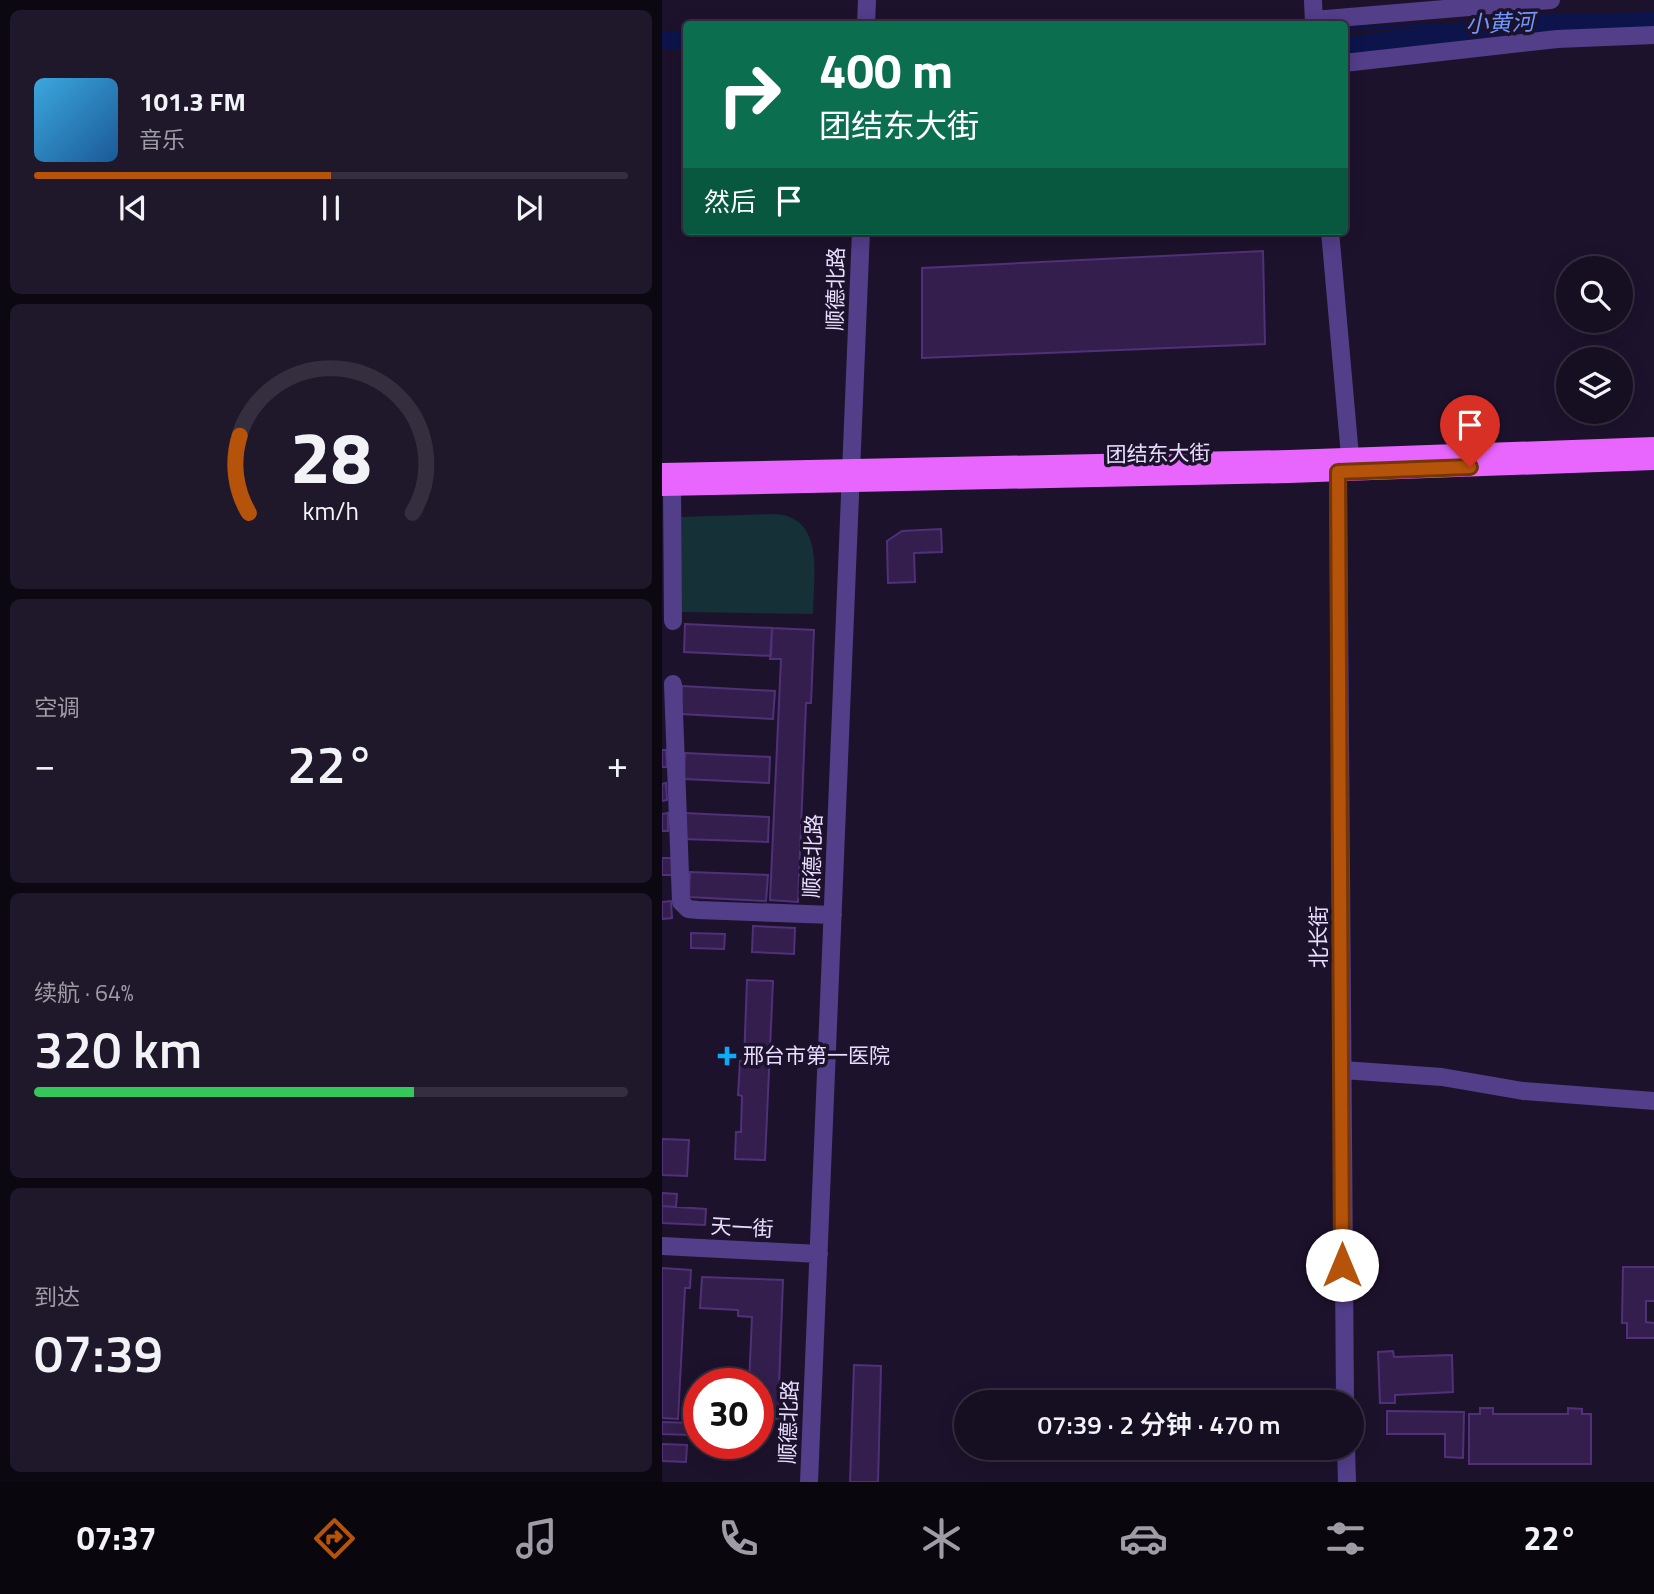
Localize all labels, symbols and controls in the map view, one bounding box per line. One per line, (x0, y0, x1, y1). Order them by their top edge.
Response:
water label: 小黄河 (1465, 4, 1539, 41)
text: 400 m (819, 32, 953, 107)
icon: right (704, 49, 795, 140)
text: 101.3 FM (139, 82, 246, 121)
text: 团结东大街 (819, 101, 979, 149)
text: 音乐 (139, 122, 185, 157)
text: 然后 (704, 182, 756, 221)
icon: arrive (770, 182, 808, 220)
icon: previous (114, 189, 152, 227)
icon: pause (312, 189, 350, 227)
icon: next (510, 189, 548, 227)
street label: 顺德北路 (818, 247, 852, 331)
map controls (1556, 256, 1633, 424)
button: search (1556, 256, 1633, 333)
button: layers (1556, 347, 1633, 424)
pin (1440, 395, 1500, 467)
text: 28 (290, 401, 372, 511)
icon: arrive (1451, 406, 1489, 444)
street label: 团结东大街 (1105, 436, 1211, 470)
text: km/h (303, 491, 359, 529)
text: 空调 (34, 690, 80, 725)
text: 22° (287, 724, 375, 803)
text: − (34, 735, 55, 793)
text: + (607, 735, 628, 793)
street label: 顺德北路 (795, 813, 829, 898)
street label: 北长街 (1302, 906, 1334, 969)
text: 续航 · 64% (34, 975, 134, 1010)
text: 320 km (34, 1009, 202, 1088)
place label: 邢台市第一医院 (743, 1039, 890, 1071)
marker: 邢台市第一医院 (717, 1046, 737, 1066)
street label: 天一街 (710, 1209, 774, 1245)
position arrow (1305, 1228, 1379, 1302)
text: 到达 (34, 1279, 80, 1314)
text: 07:39 (34, 1313, 163, 1392)
speed limit sign: 30 (683, 1368, 774, 1459)
street label: 顺德北路 (771, 1379, 805, 1464)
text: 07:39 · 2 分钟 · 470 m (1037, 1405, 1281, 1444)
text: 07:37 (77, 1514, 157, 1562)
icon: directions (310, 1514, 359, 1563)
icon: music (512, 1514, 561, 1563)
icon: phone (714, 1514, 763, 1563)
icon: climate (917, 1514, 966, 1563)
icon: car (1119, 1514, 1168, 1563)
icon: filters (1321, 1514, 1370, 1563)
text: 22° (1523, 1514, 1577, 1562)

